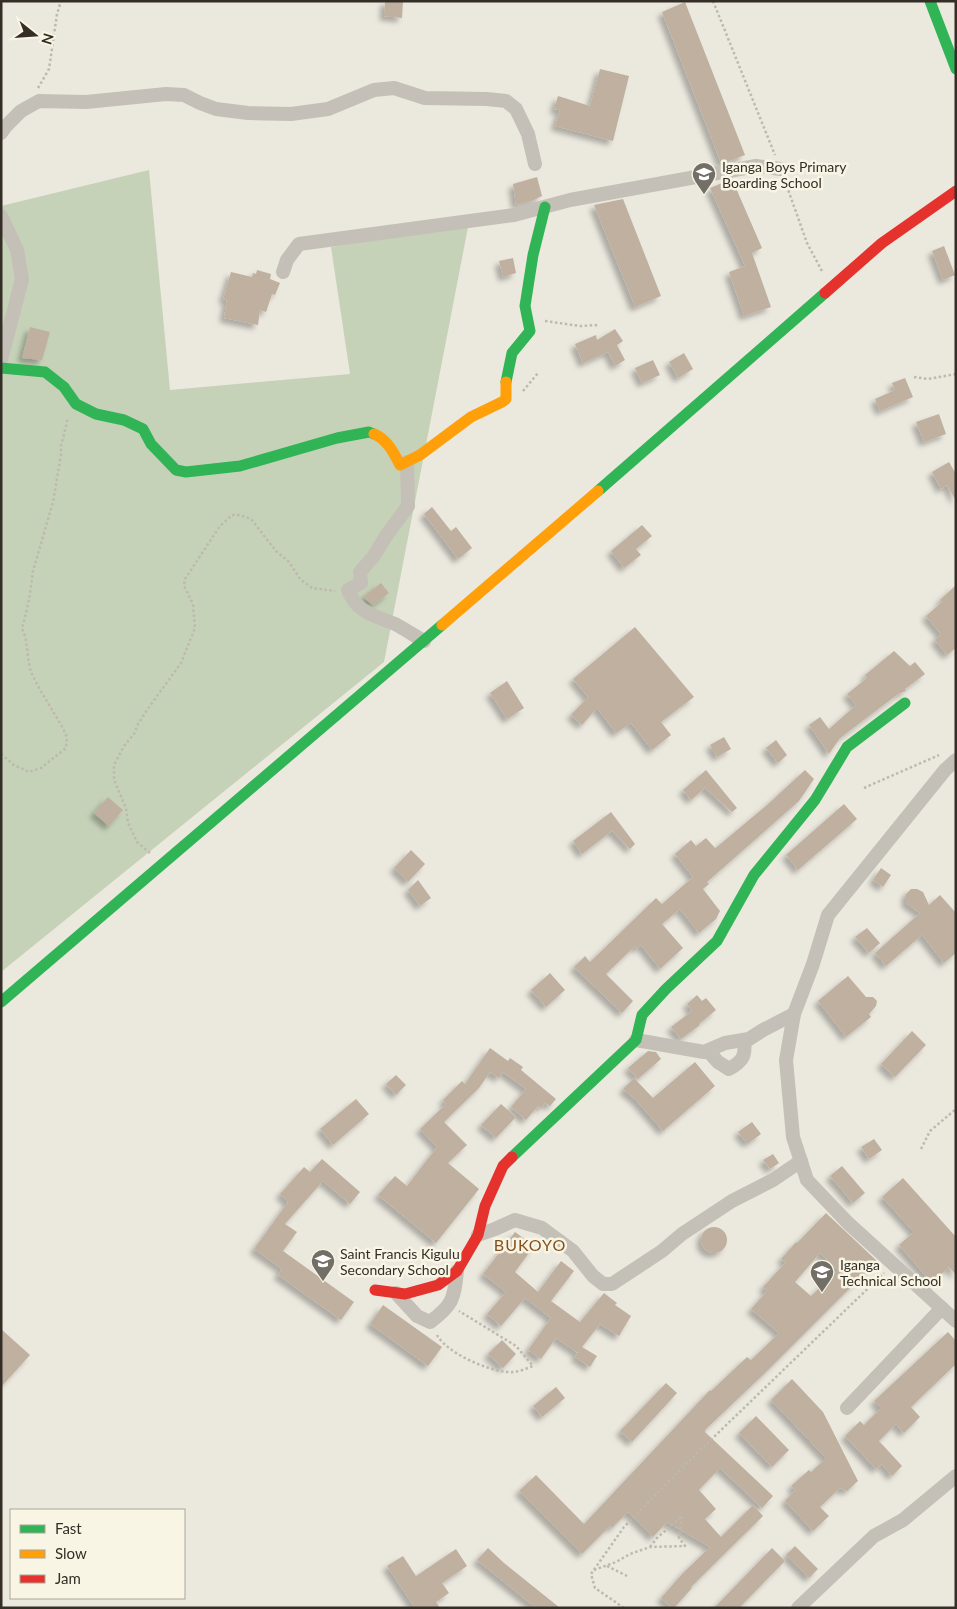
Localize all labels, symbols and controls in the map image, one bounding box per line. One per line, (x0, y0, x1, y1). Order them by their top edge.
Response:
north arrow (10, 10, 60, 60)
text: N (38, 31, 58, 47)
place label: Iganga Boys Primary Boarding School (722, 158, 847, 191)
school or university icon: Iganga Boys Primary Boarding School (691, 161, 717, 195)
district label: BUKOYO (494, 1235, 566, 1254)
place label: Saint Francis Kigulu Secondary School (340, 1245, 460, 1278)
school or university icon: Saint Francis Kigulu Secondary School (310, 1248, 336, 1282)
place label: Iganga Technical School (840, 1256, 941, 1289)
school or university icon: Iganga Technical School (809, 1259, 835, 1293)
legend (10, 1509, 185, 1599)
text: Fast (55, 1519, 82, 1537)
text: Slow (55, 1544, 87, 1562)
text: Jam (55, 1569, 81, 1587)

